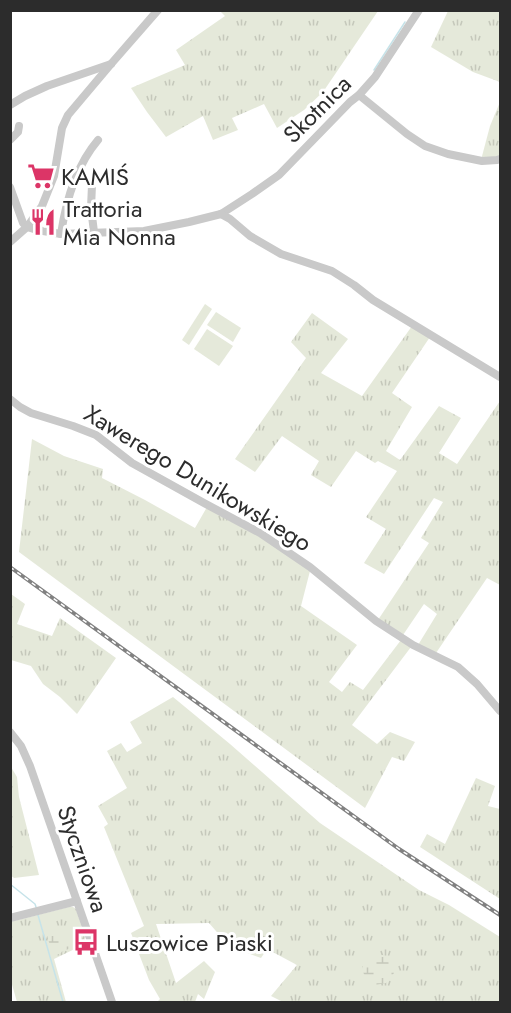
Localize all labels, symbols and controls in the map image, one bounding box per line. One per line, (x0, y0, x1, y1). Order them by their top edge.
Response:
street label: Skotnica (275, 67, 359, 151)
place label: KAMIŚ (61, 159, 129, 194)
supermarket icon: KAMIŚ (26, 161, 56, 191)
place label: Trattoria Mia Nonna (63, 191, 176, 254)
restaurant icon: Trattoria Mia Nonna (28, 207, 58, 237)
street label: Xawerego Dunikowskiego (78, 396, 318, 560)
street label: Styczniowa (48, 801, 118, 917)
place label: Luszowice Piaski (106, 925, 273, 960)
bus stop icon: Luszowice Piaski (71, 927, 101, 957)

